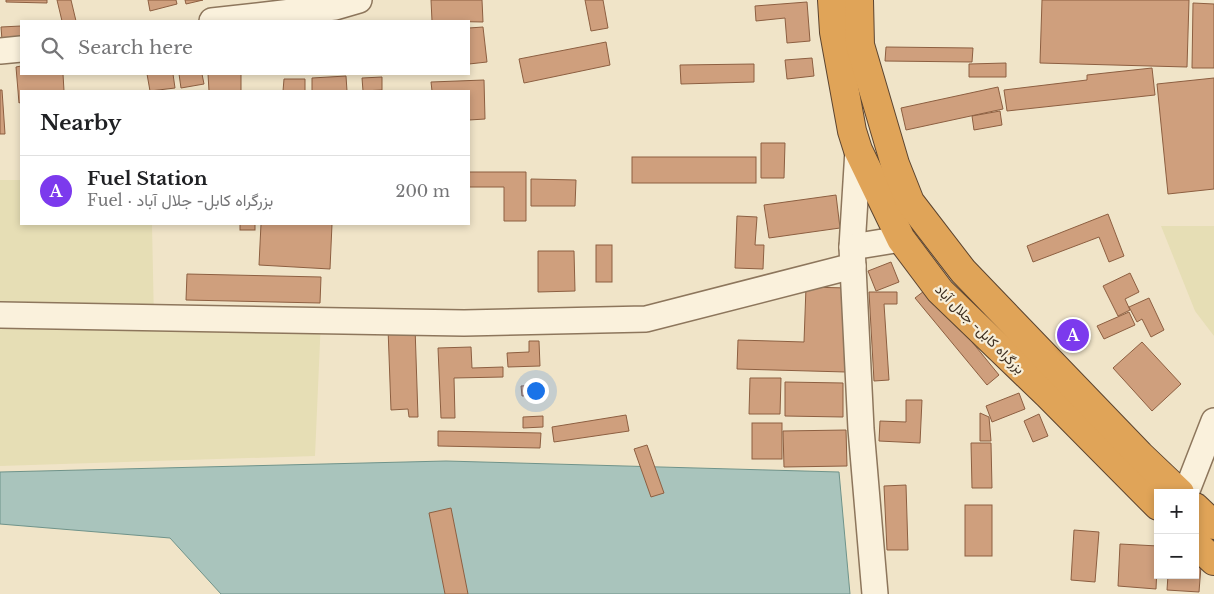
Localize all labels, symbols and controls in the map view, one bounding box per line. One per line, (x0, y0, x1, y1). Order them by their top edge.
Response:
search box (20, 20, 470, 75)
icon: search (38, 34, 66, 62)
text: Search here (78, 36, 193, 59)
text: Nearby (40, 110, 121, 136)
text: Fuel Station (87, 167, 208, 190)
text: A (50, 181, 62, 201)
text: 200 m (396, 181, 450, 201)
text: Fuel · بزرگراه کابل- جلال آباد (87, 190, 273, 210)
street label: بزرگراه کابل- جلال آباد (931, 280, 1029, 378)
pin: A (1057, 316, 1089, 354)
your location (523, 378, 549, 404)
map controls (1154, 489, 1199, 579)
button: + (1154, 489, 1199, 534)
button: − (1154, 534, 1199, 579)

